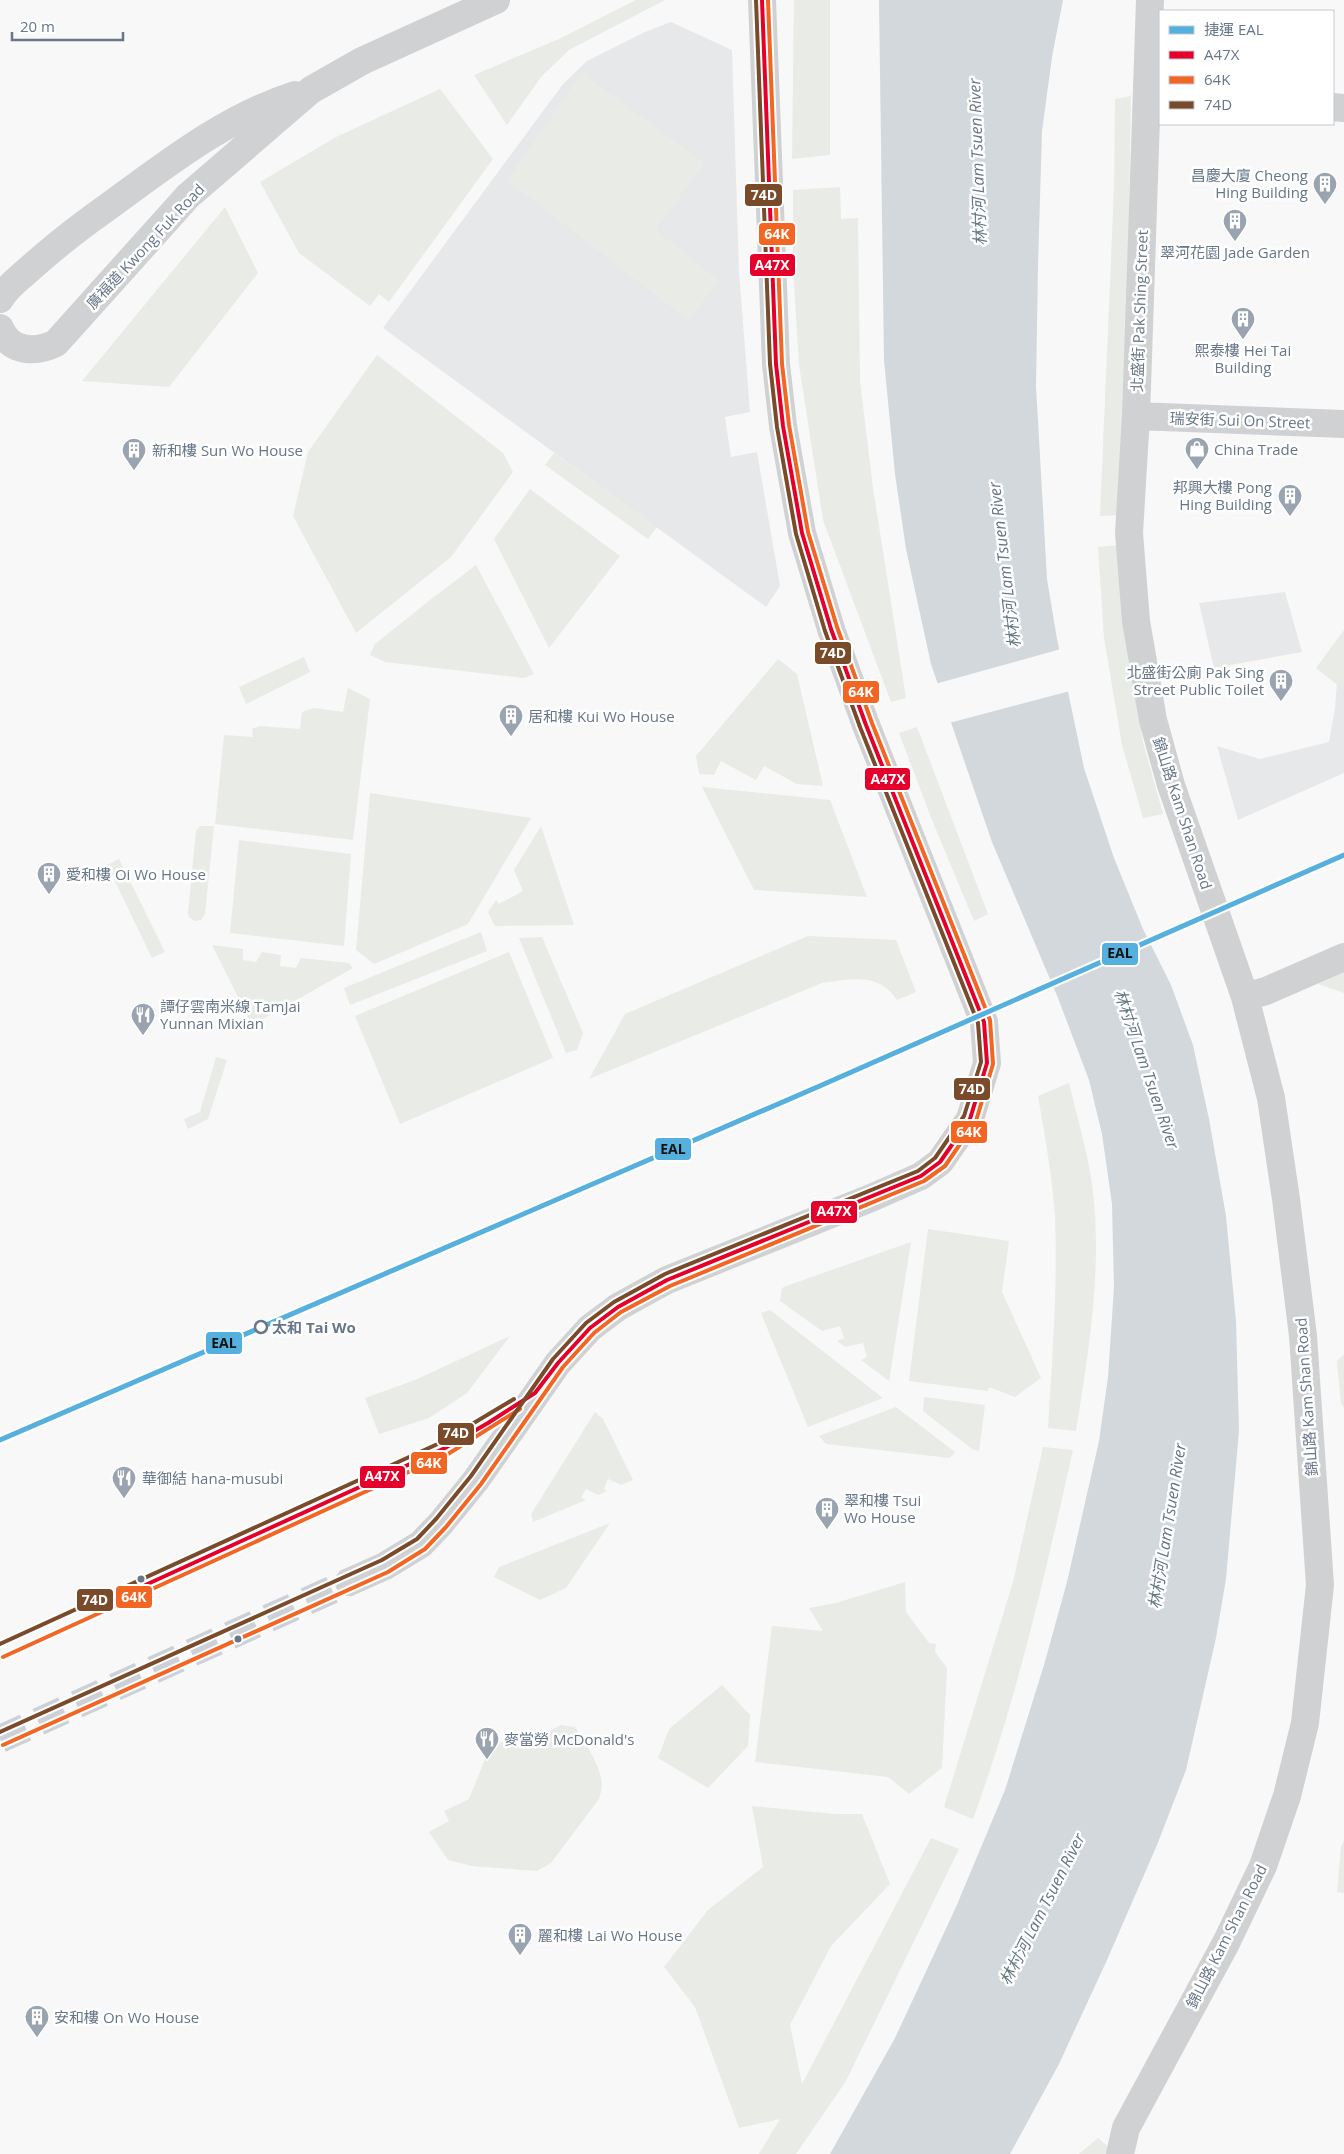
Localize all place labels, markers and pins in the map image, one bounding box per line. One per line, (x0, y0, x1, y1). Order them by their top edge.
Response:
place label: 昌慶大廈 Cheong Hing Building (1191, 165, 1308, 202)
building icon: 昌慶大廈 Cheong Hing Building (1312, 171, 1338, 205)
building icon: 翠河花園 Jade Garden (1222, 208, 1248, 242)
place label: 翠河花園 Jade Garden (1160, 242, 1310, 262)
building icon: 熙泰樓 Hei Tai Building (1230, 306, 1256, 340)
place label: 熙泰樓 Hei Tai Building (1195, 340, 1291, 377)
shop icon: China Trade (1184, 436, 1210, 470)
building icon: 新和樓 Sun Wo House (121, 437, 147, 471)
place label: China Trade (1214, 439, 1298, 459)
place label: 新和樓 Sun Wo House (152, 440, 303, 460)
place label: 邦興大樓 Pong Hing Building (1173, 477, 1272, 514)
building icon: 邦興大樓 Pong Hing Building (1277, 483, 1303, 517)
place label: 北盛街公廁 Pak Sing Street Public Toilet (1127, 662, 1264, 699)
building icon: 北盛街公廁 Pak Sing Street Public Toilet (1268, 668, 1294, 702)
building icon: 居和樓 Kui Wo House (498, 703, 524, 737)
place label: 居和樓 Kui Wo House (528, 706, 675, 726)
building icon: 愛和樓 Oi Wo House (36, 861, 62, 895)
place label: 愛和樓 Oi Wo House (66, 864, 206, 884)
place label: 譚仔雲南米線 TamJai Yunnan Mixian (160, 996, 301, 1033)
restaurant icon: 譚仔雲南米線 TamJai Yunnan Mixian (130, 1002, 156, 1036)
place label: 太和 Tai Wo (272, 1317, 356, 1337)
marker: 太和 Tai Wo (254, 1320, 268, 1334)
restaurant icon: 華御結 hana-musubi (111, 1465, 137, 1499)
place label: 華御結 hana-musubi (142, 1468, 283, 1488)
place label: 翠和樓 Tsui Wo House (844, 1490, 921, 1527)
building icon: 翠和樓 Tsui Wo House (814, 1496, 840, 1530)
unlabelled marker (136, 1574, 146, 1584)
unlabelled marker (233, 1634, 243, 1644)
restaurant icon: 麥當勞 McDonald's (474, 1726, 500, 1760)
place label: 麥當勞 McDonald's (504, 1729, 634, 1749)
building icon: 麗和樓 Lai Wo House (507, 1922, 533, 1956)
place label: 麗和樓 Lai Wo House (538, 1925, 682, 1945)
building icon: 安和樓 On Wo House (24, 2004, 50, 2038)
place label: 安和樓 On Wo House (54, 2007, 199, 2027)

